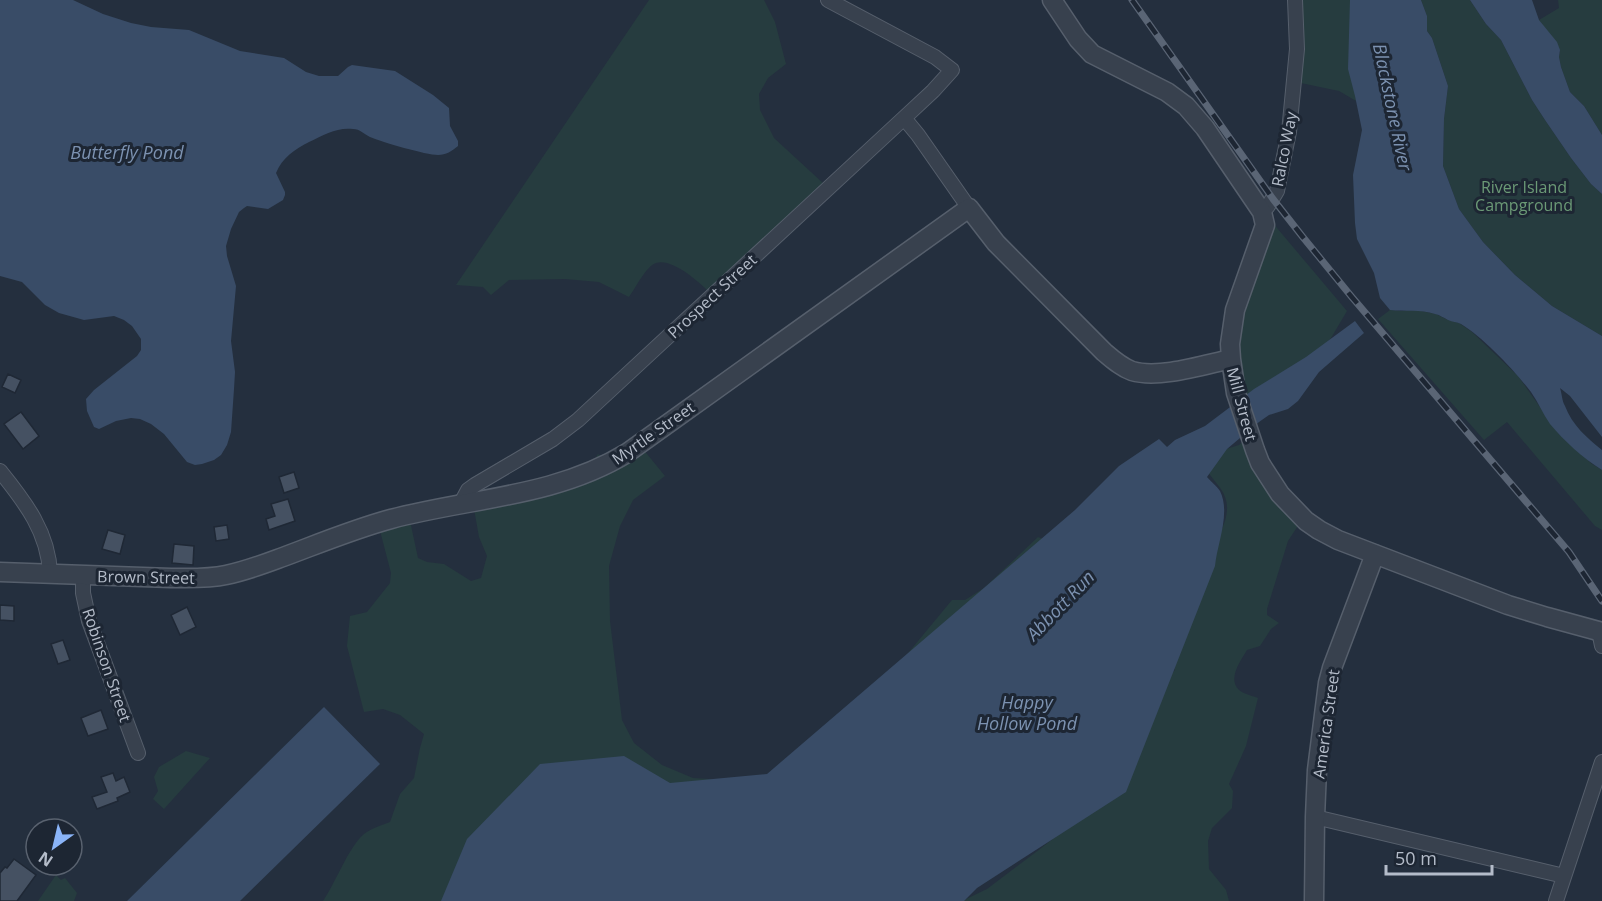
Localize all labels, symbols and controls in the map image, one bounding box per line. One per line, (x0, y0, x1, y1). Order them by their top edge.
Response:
water label: Blackstone River (1368, 41, 1418, 174)
street label: Ralco Way (1266, 109, 1302, 188)
water label: Butterfly Pond (70, 140, 184, 164)
park label: River Island Campground (1475, 176, 1573, 216)
street label: Prospect Street (663, 249, 762, 343)
street label: Mill Street (1222, 365, 1262, 444)
street label: Myrtle Street (607, 396, 699, 470)
street label: Brown Street (97, 565, 195, 589)
water label: Abbott Run (1019, 565, 1099, 647)
street label: Robinson Street (77, 605, 137, 725)
street label: America Street (1307, 668, 1345, 780)
water label: Happy Hollow Pond (977, 690, 1078, 735)
north arrow (24, 817, 84, 877)
scale bar (1386, 838, 1492, 876)
text: 50 m (1395, 846, 1437, 870)
text: N (34, 847, 57, 872)

